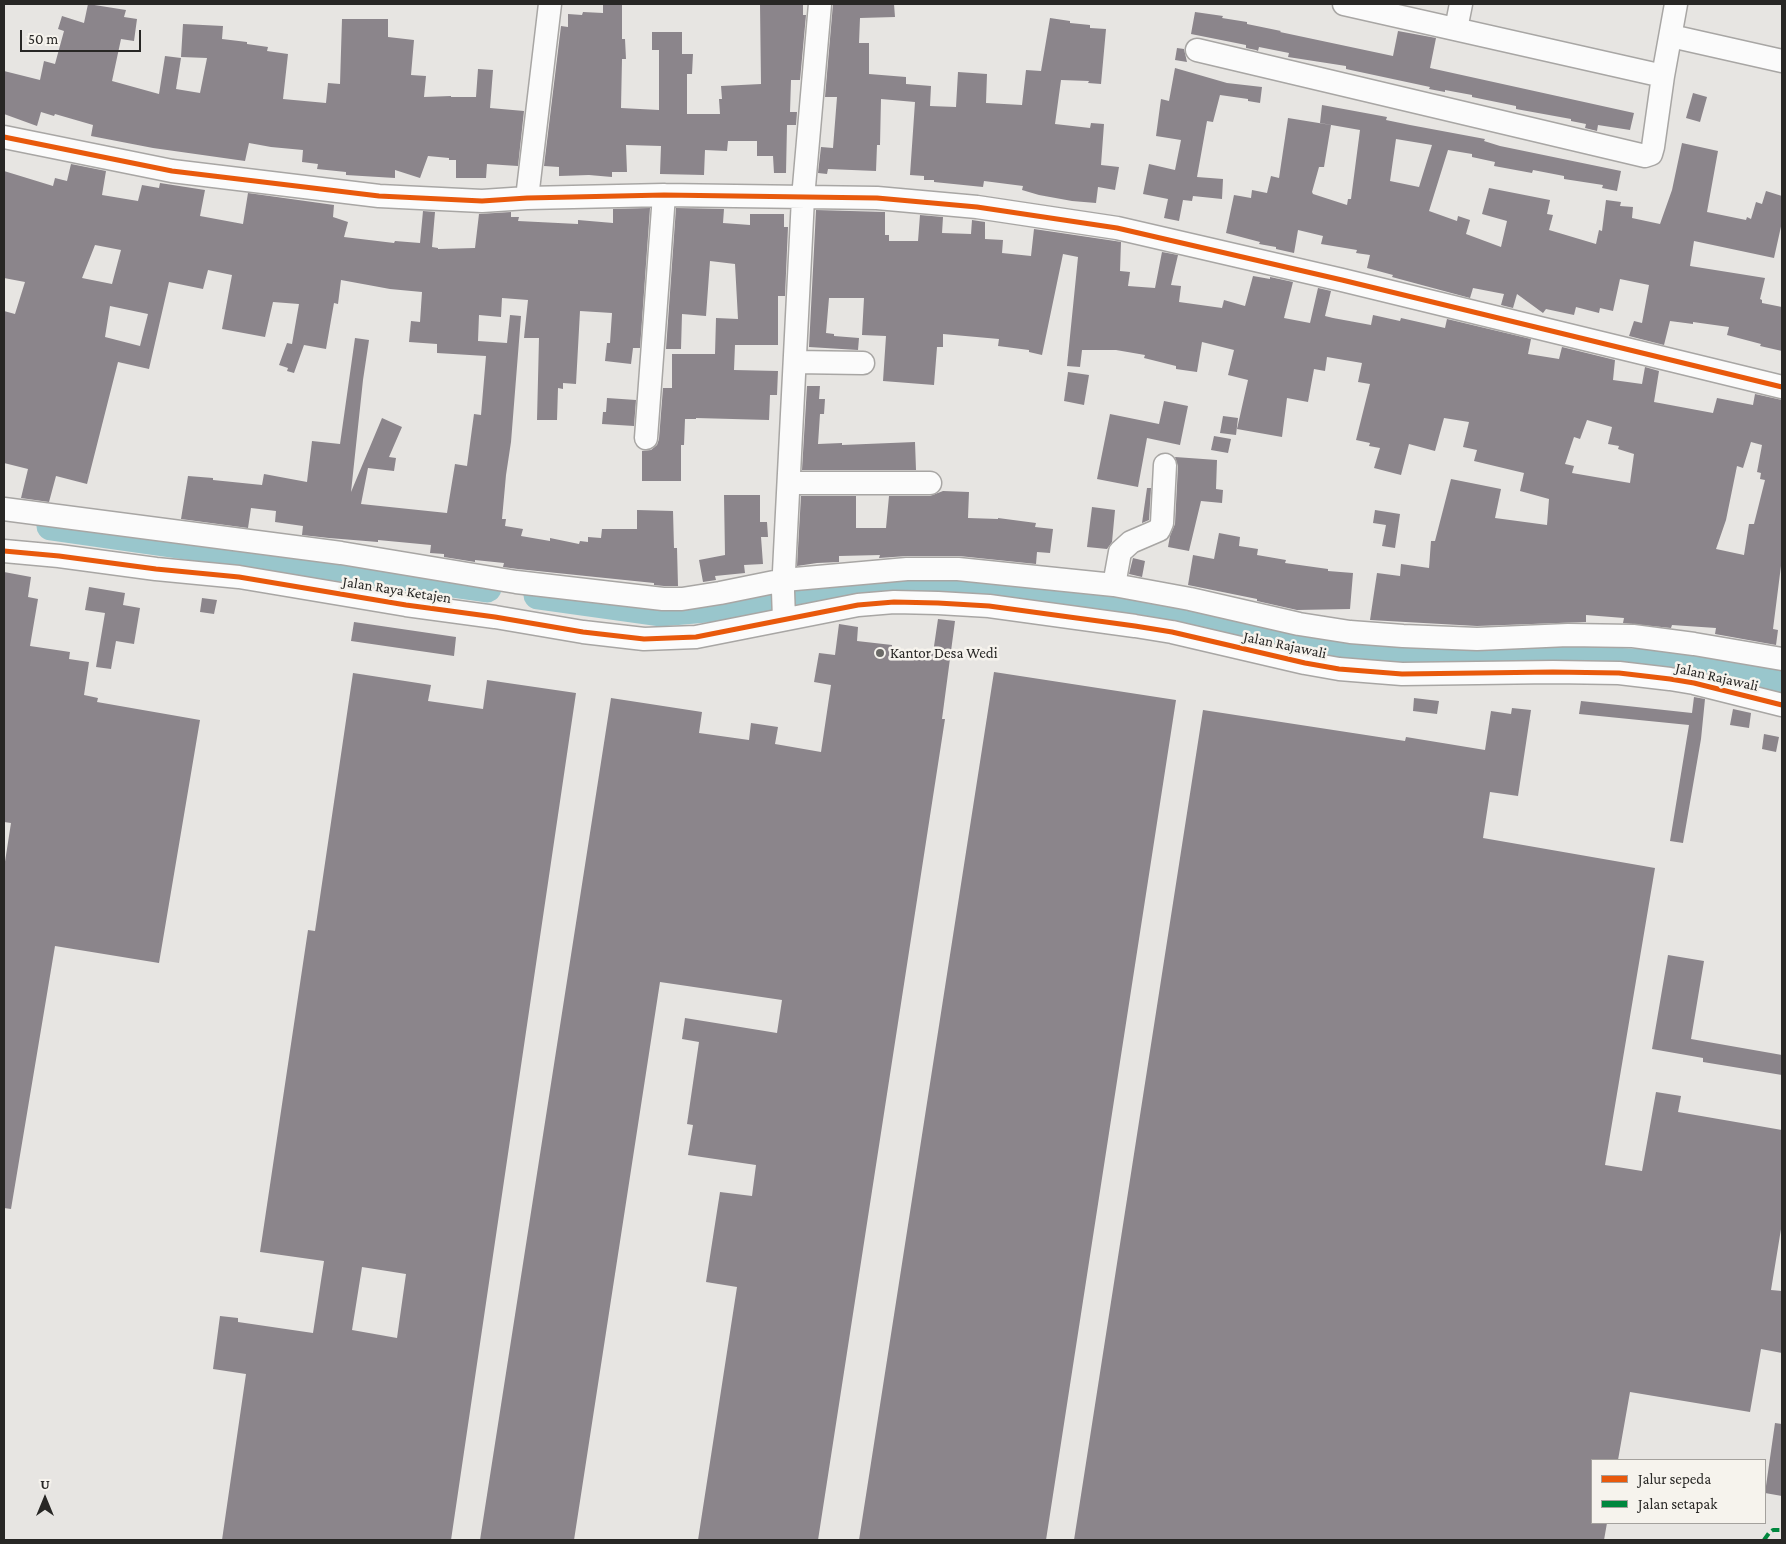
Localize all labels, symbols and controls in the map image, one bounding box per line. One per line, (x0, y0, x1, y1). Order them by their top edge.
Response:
scale bar (22, 20, 144, 52)
text: 50 m (28, 31, 58, 47)
street label: Jalan Raya Ketajen (341, 573, 453, 607)
street label: Jalan Rajawali (1242, 627, 1328, 663)
place label: Kantor Desa Wedi (890, 644, 998, 662)
marker: Kantor Desa Wedi (874, 647, 886, 659)
street label: Jalan Rajawali (1674, 659, 1760, 695)
legend (1591, 1459, 1766, 1524)
text: Jalur sepeda (1638, 1471, 1711, 1487)
north arrow (20, 1474, 70, 1524)
text: U (40, 1476, 50, 1492)
text: Jalan setapak (1638, 1496, 1717, 1512)

